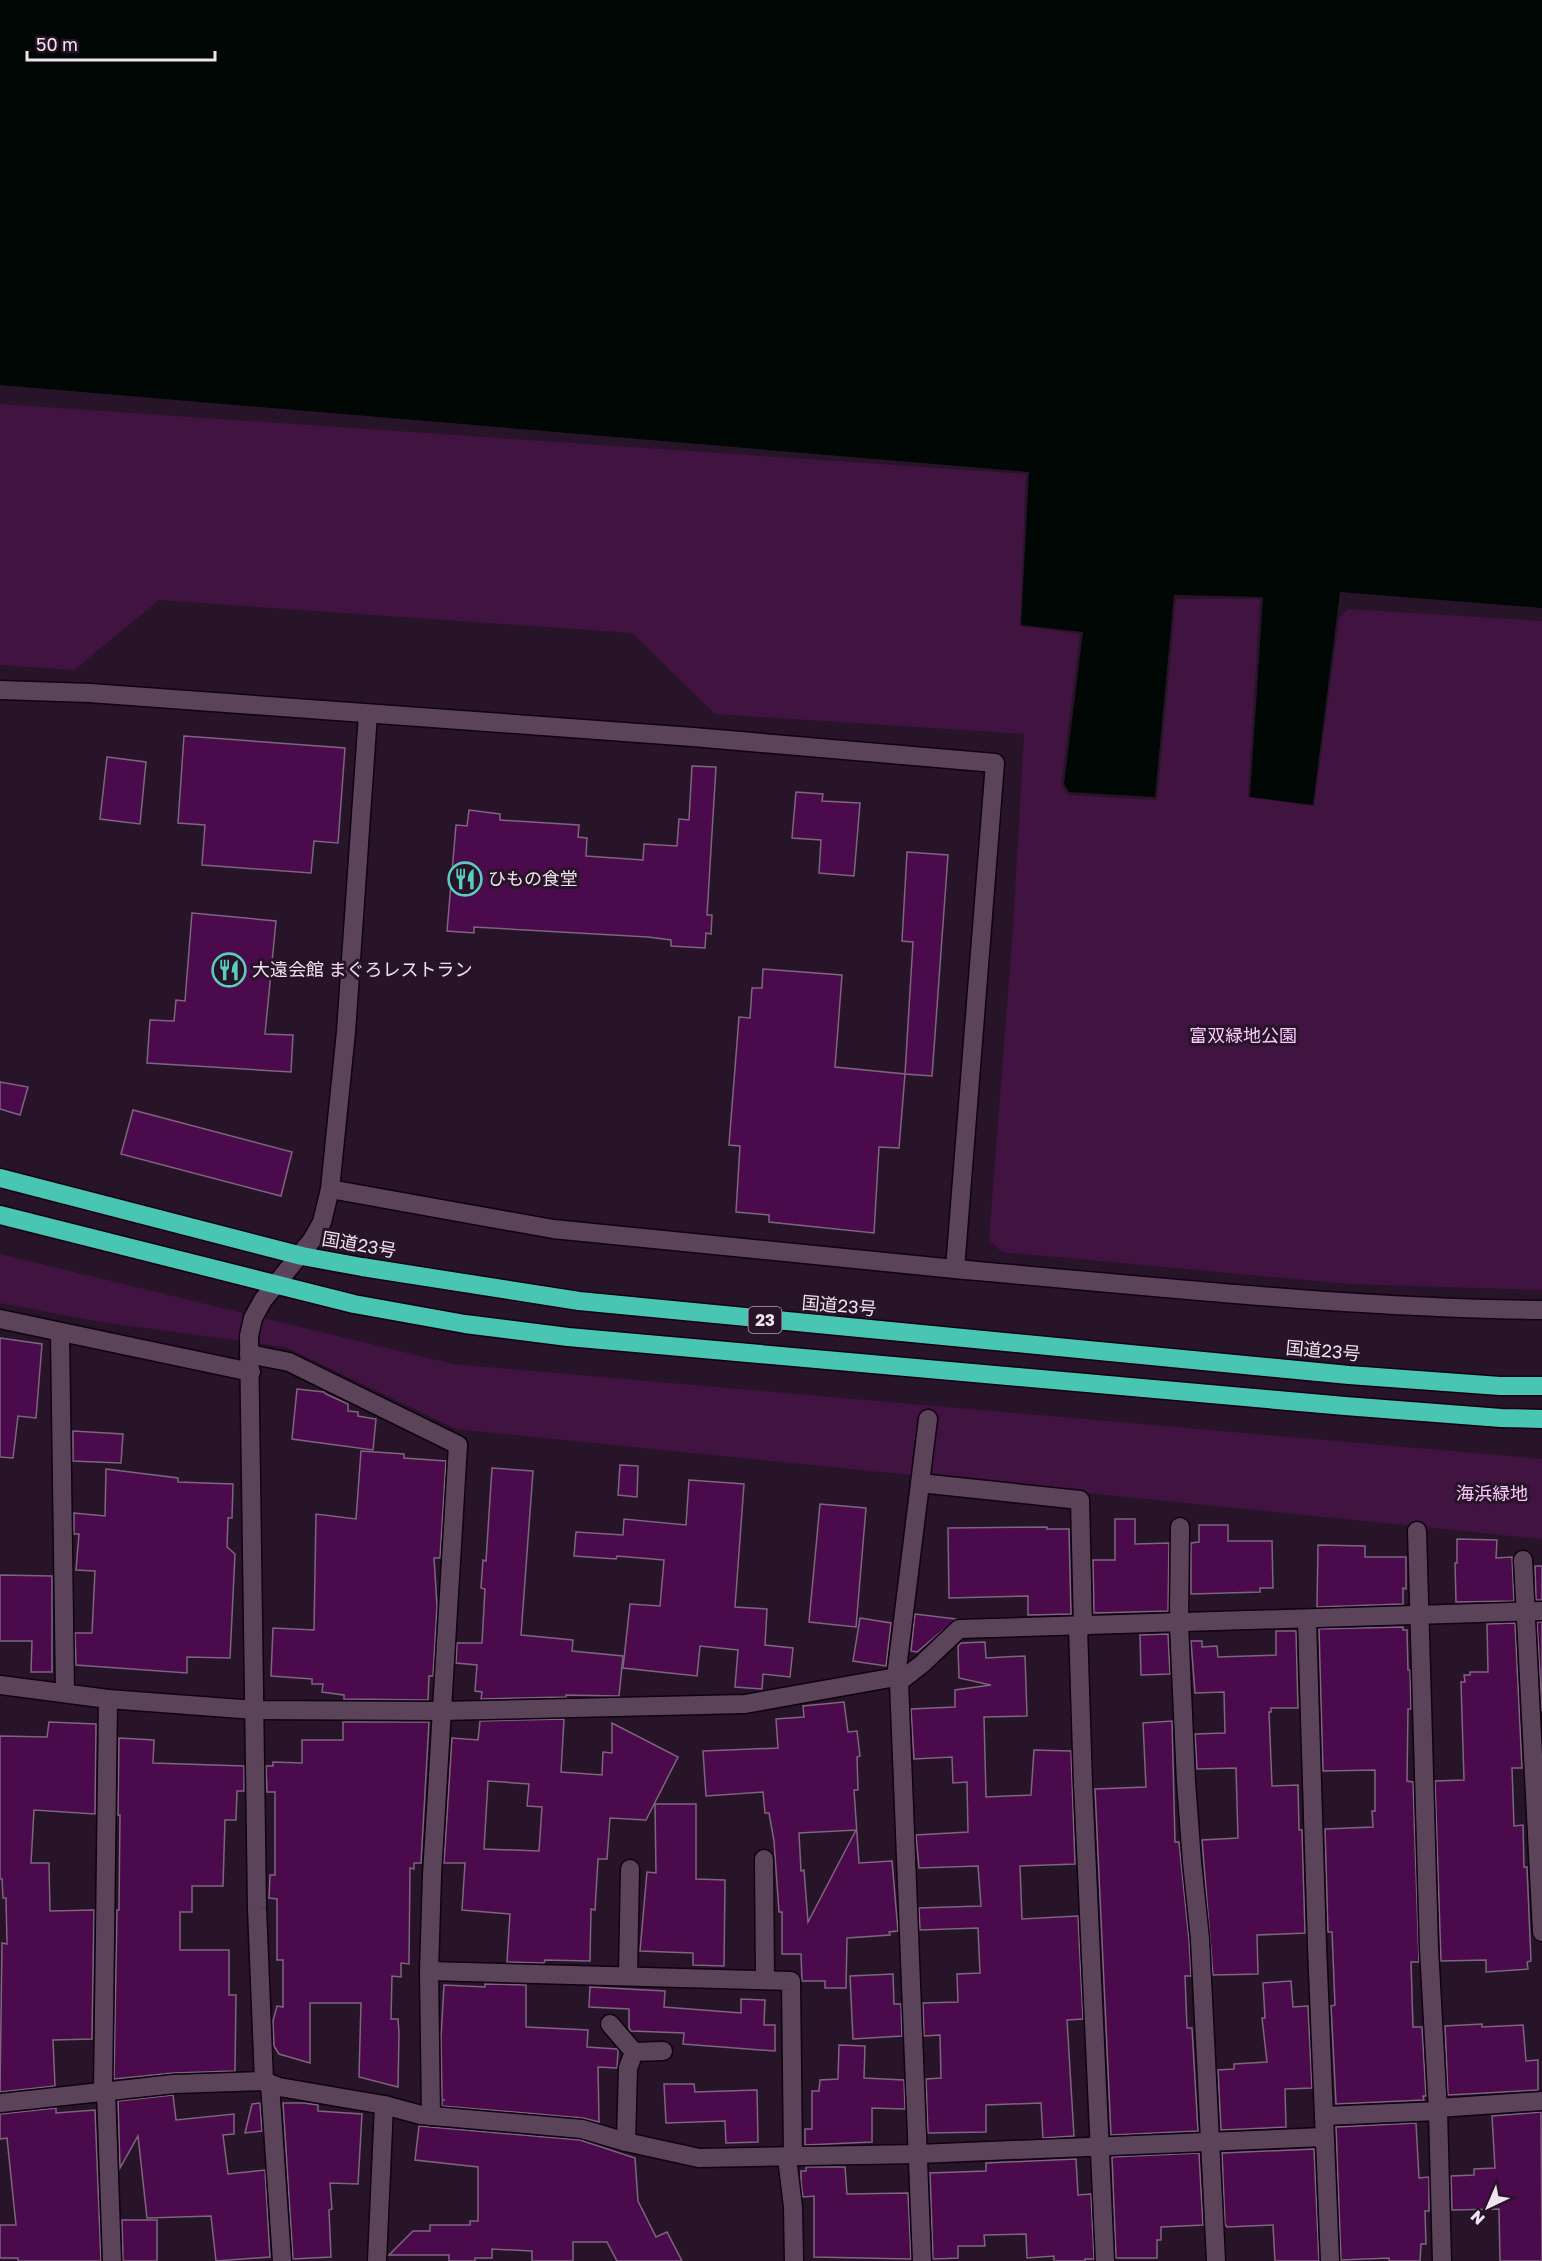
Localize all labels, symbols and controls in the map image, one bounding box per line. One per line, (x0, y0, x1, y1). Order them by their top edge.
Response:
scale bar (27, 24, 214, 62)
text: 50 m (36, 33, 78, 55)
restaurant icon: ひもの食堂 (447, 861, 483, 897)
place label: ひもの食堂 (488, 867, 578, 889)
restaurant icon: 大遠会館 まぐろレストラン (211, 952, 247, 988)
place label: 大遠会館 まぐろレストラン (252, 958, 473, 980)
park label: 富双緑地公園 (1189, 1024, 1297, 1046)
street label: 国道23号 (320, 1227, 398, 1261)
street label: 国道23号 (801, 1291, 877, 1319)
road number: 23 (748, 1307, 782, 1333)
street label: 国道23号 (1285, 1336, 1361, 1364)
park label: 海浜緑地 (1456, 1482, 1528, 1504)
north arrow (1458, 2177, 1518, 2237)
text: N (1466, 2206, 1489, 2229)

